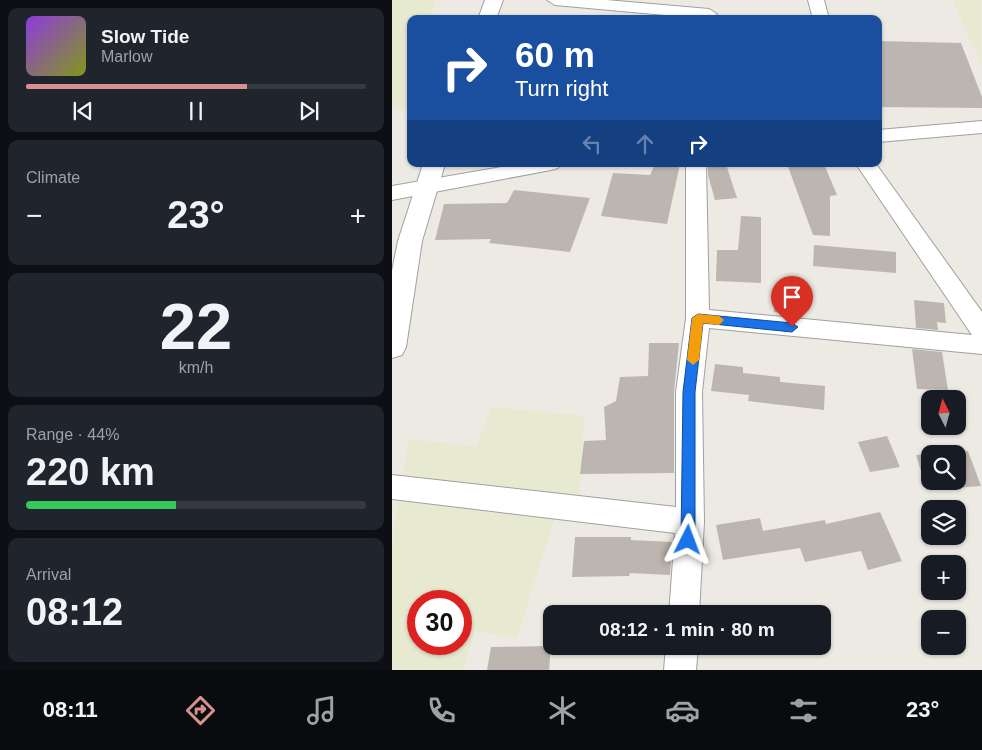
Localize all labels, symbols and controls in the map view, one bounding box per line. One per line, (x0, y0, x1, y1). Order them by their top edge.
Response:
text: Slow Tide (101, 26, 189, 47)
icon: right (432, 35, 497, 100)
text: 60 m (515, 35, 595, 74)
text: Marlow (101, 48, 153, 65)
text: Turn right (515, 76, 608, 101)
icon: previous (69, 97, 97, 125)
icon: pause (182, 97, 210, 125)
icon: next (295, 97, 323, 125)
icon: left (578, 130, 606, 158)
icon: ahead (631, 130, 659, 158)
icon: right (684, 130, 712, 158)
text: Climate (26, 169, 80, 186)
text: 23° (167, 194, 225, 236)
text: − (26, 200, 42, 231)
text: + (350, 200, 366, 231)
pin (771, 276, 813, 327)
icon: arrive (778, 283, 806, 311)
text: 22 (160, 290, 232, 363)
text: km/h (179, 359, 213, 376)
north arrow (921, 390, 966, 435)
map controls (921, 390, 966, 655)
text: Range · 44% (26, 426, 119, 443)
button: search (921, 445, 966, 490)
text: 220 km (26, 451, 155, 493)
button: layers (921, 500, 966, 545)
position arrow (661, 513, 713, 565)
button: + (921, 555, 966, 600)
text: Arrival (26, 566, 71, 583)
speed limit sign: 30 (407, 590, 472, 655)
text: 08:12 (26, 591, 123, 633)
button: − (921, 610, 966, 655)
text: 08:12 · 1 min · 80 m (599, 619, 775, 640)
icon: directions (183, 693, 218, 728)
icon: music (304, 693, 339, 728)
icon: phone (424, 693, 459, 728)
icon: climate (545, 693, 580, 728)
icon: car (665, 693, 700, 728)
icon: filters (786, 693, 821, 728)
text: 08:11 (43, 697, 98, 722)
text: 23° (906, 697, 939, 722)

